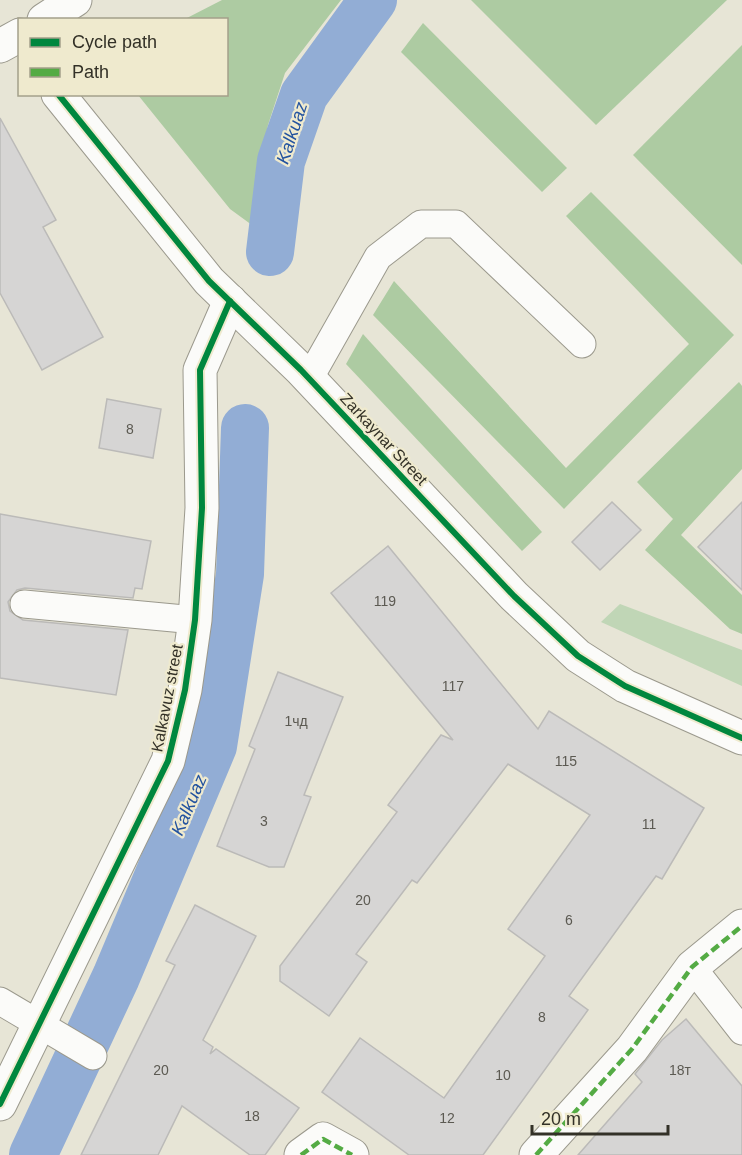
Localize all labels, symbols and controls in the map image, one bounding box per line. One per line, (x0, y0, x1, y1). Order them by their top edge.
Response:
legend (18, 18, 228, 96)
text: Cycle path (72, 32, 157, 52)
text: Path (72, 62, 109, 82)
water label: Kalkuaz (273, 99, 311, 167)
street label: Zarkaynar Street (337, 390, 431, 489)
house number: 8 (126, 421, 134, 437)
house number: 119 (374, 593, 396, 609)
street label: Kalkavuz street (148, 642, 186, 753)
house number: 117 (442, 678, 464, 694)
house number: 1чд (284, 713, 308, 729)
house number: 115 (555, 753, 577, 769)
water label: Kalkuaz (167, 772, 211, 838)
house number: 3 (260, 813, 268, 829)
house number: 11 (642, 816, 656, 832)
house number: 20 (355, 892, 371, 908)
house number: 6 (565, 912, 573, 928)
house number: 8 (538, 1009, 546, 1025)
house number: 20 (153, 1062, 169, 1078)
house number: 18т (669, 1062, 692, 1078)
house number: 10 (495, 1067, 511, 1083)
scale bar (532, 1098, 668, 1136)
house number: 18 (244, 1108, 260, 1124)
text: 20 m (541, 1109, 581, 1129)
house number: 12 (439, 1110, 455, 1126)

